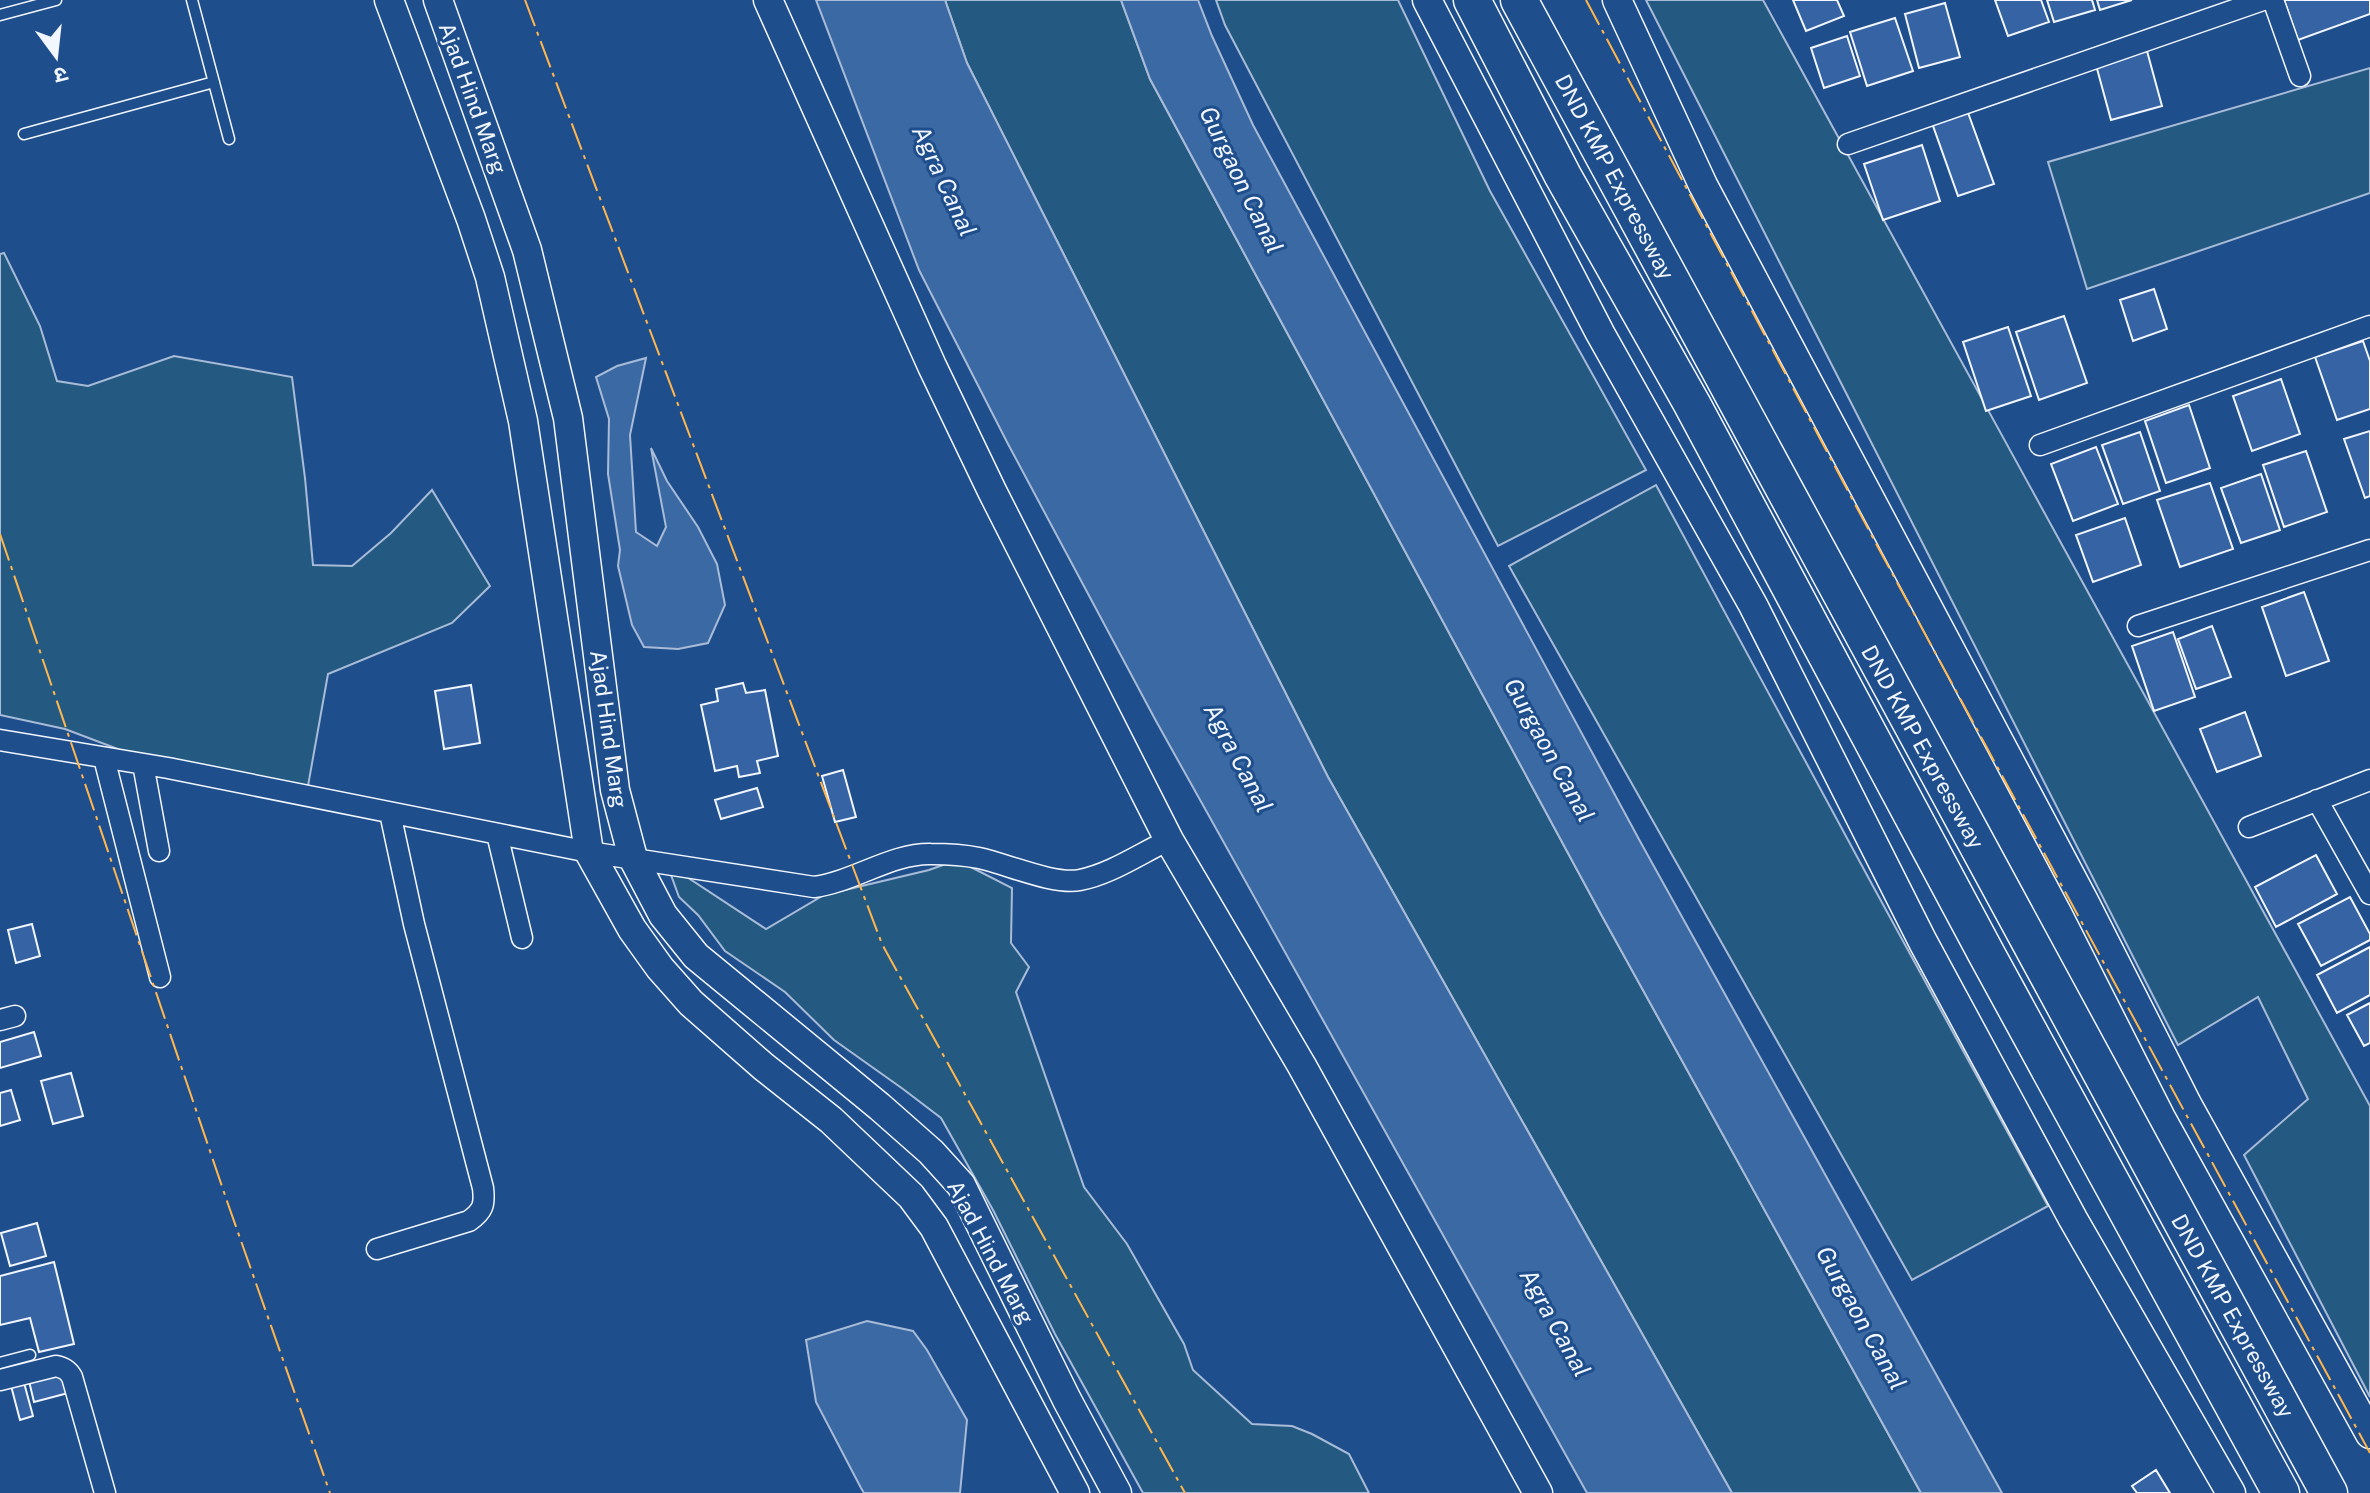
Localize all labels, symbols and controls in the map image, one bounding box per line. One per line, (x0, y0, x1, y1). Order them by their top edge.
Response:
north arrow (16, 16, 96, 96)
street label: Ajad Hind Marg (434, 19, 512, 177)
text: उ (51, 61, 71, 90)
street label: DND KMP Expressway (1550, 70, 1680, 284)
water label: Gurgaon Canal (1194, 102, 1290, 258)
water label: Agra Canal (907, 121, 983, 241)
street label: DND KMP Expressway (1856, 641, 1990, 854)
street label: Ajad Hind Marg (585, 648, 633, 810)
water label: Gurgaon Canal (1499, 673, 1601, 826)
water label: Agra Canal (1199, 698, 1279, 817)
street label: Ajad Hind Marg (942, 1176, 1040, 1328)
street label: DND KMP Expressway (2166, 1210, 2300, 1423)
water label: Gurgaon Canal (1811, 1241, 1913, 1394)
water label: Agra Canal (1515, 1264, 1597, 1381)

